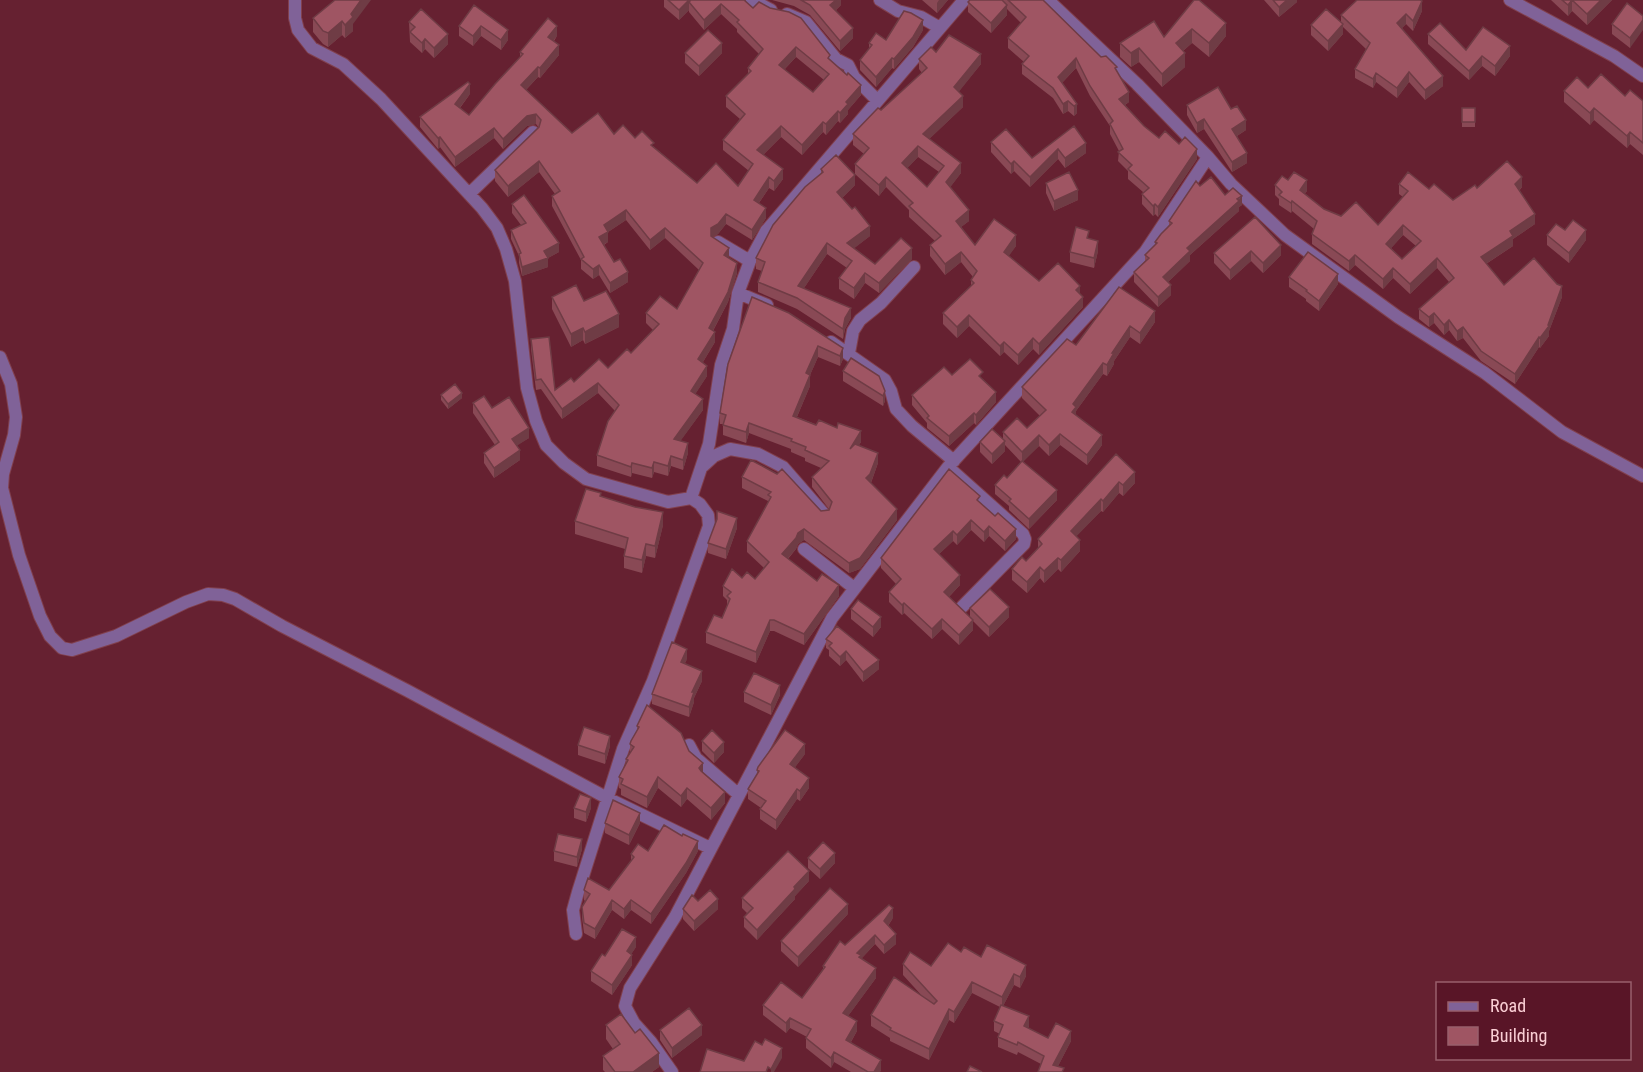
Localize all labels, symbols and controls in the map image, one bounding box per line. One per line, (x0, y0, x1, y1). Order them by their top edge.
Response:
legend (1436, 982, 1631, 1060)
text: Road (1490, 995, 1526, 1016)
text: Building (1490, 1025, 1547, 1046)

